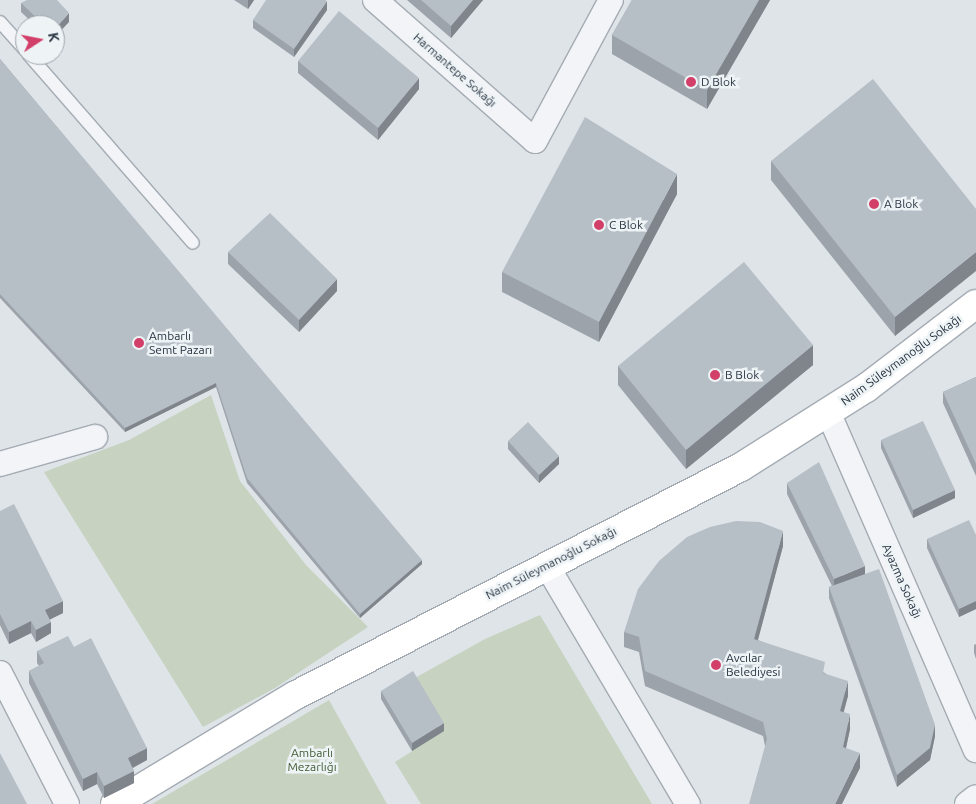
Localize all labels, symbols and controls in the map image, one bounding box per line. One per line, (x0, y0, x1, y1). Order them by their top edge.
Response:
north arrow (15, 15, 65, 65)
street label: Harmantepe Sokağı (410, 30, 500, 110)
text: K (45, 31, 62, 43)
place label: D Blok (701, 75, 736, 89)
marker: D Blok (685, 76, 697, 88)
place label: A Blok (884, 197, 918, 211)
marker: A Blok (868, 198, 880, 210)
place label: C Blok (609, 218, 643, 232)
marker: C Blok (593, 219, 605, 231)
street label: Naim Süleymanoğlu Sokağı (838, 312, 964, 408)
place label: Ambarlı Semt Pazarı (149, 329, 212, 357)
marker: Ambarlı Semt Pazarı (133, 337, 145, 349)
place label: B Blok (725, 368, 759, 382)
marker: B Blok (709, 369, 721, 381)
street label: Naim Süleymanoğlu Sokağı (483, 524, 619, 602)
street label: Ayazma Sokağı (879, 542, 925, 620)
place label: Avcılar Belediyesi (726, 651, 780, 679)
marker: Avcılar Belediyesi (710, 659, 722, 671)
park label: Ambarlı Mezarlığı (287, 746, 337, 774)

